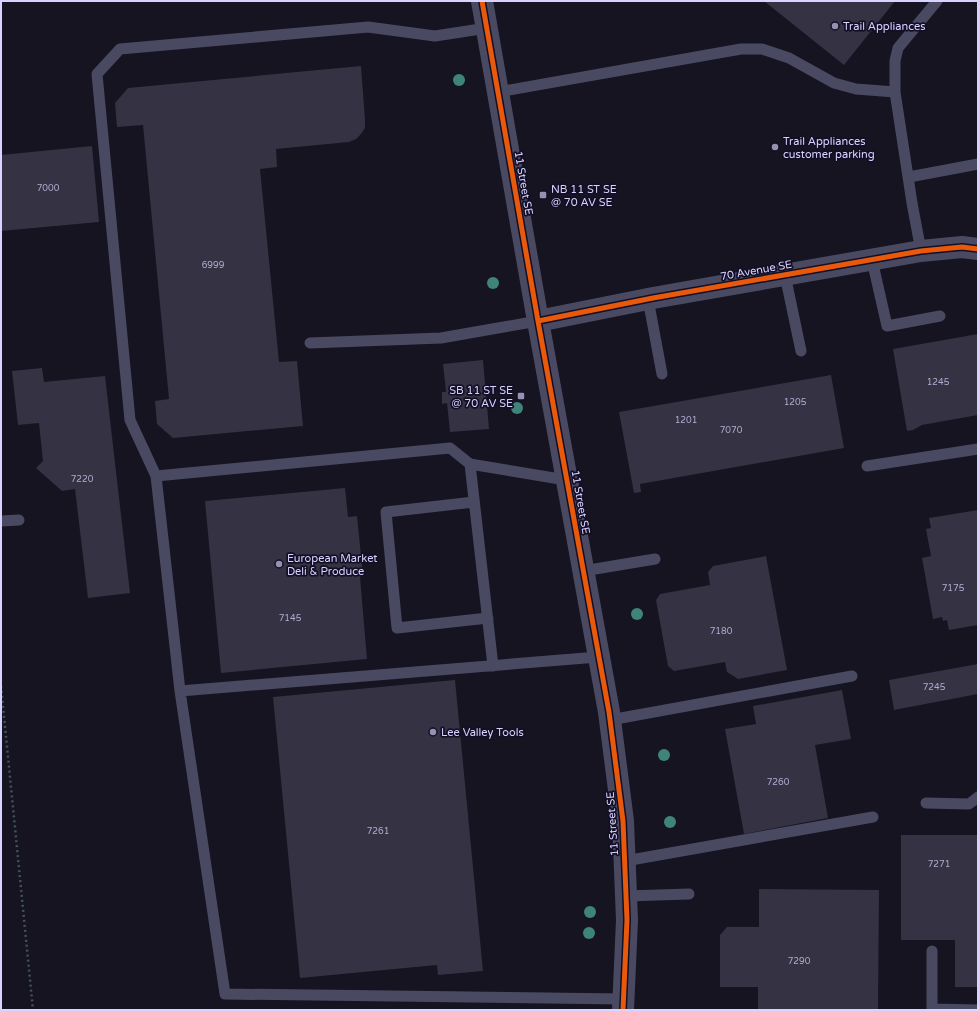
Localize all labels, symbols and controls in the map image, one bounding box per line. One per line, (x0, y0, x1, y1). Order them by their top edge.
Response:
place label: Trail Appliances (843, 20, 925, 33)
marker: Trail Appliances (830, 21, 840, 31)
place label: Trail Appliances customer parking (783, 135, 875, 161)
marker: Trail Appliances customer parking (770, 142, 780, 152)
street label: 11 Street SE (511, 150, 536, 216)
house number: 7000 (37, 183, 60, 194)
place label: NB 11 ST SE @ 70 AV SE (551, 183, 617, 209)
marker: NB 11 ST SE @ 70 AV SE (538, 190, 548, 200)
street label: 70 Avenue SE (719, 258, 793, 283)
house number: 6999 (202, 260, 225, 271)
house number: 1245 (927, 377, 950, 388)
place label: SB 11 ST SE @ 70 AV SE (449, 384, 513, 410)
marker: SB 11 ST SE @ 70 AV SE (516, 391, 526, 401)
house number: 1205 (784, 397, 807, 408)
house number: 1201 (675, 415, 697, 426)
house number: 7070 (720, 425, 743, 436)
street label: 11 Street SE (568, 469, 593, 535)
house number: 7220 (71, 474, 94, 485)
place label: European Market Deli & Produce (287, 552, 378, 578)
marker: European Market Deli & Produce (274, 559, 284, 569)
house number: 7175 (942, 583, 965, 594)
house number: 7145 (279, 613, 302, 624)
house number: 7180 (710, 626, 733, 637)
house number: 7245 (923, 682, 946, 693)
place label: Lee Valley Tools (441, 726, 524, 739)
marker: Lee Valley Tools (428, 727, 438, 737)
house number: 7260 (767, 777, 790, 788)
street label: 11 Street SE (604, 791, 621, 857)
house number: 7261 (367, 826, 389, 837)
house number: 7271 (928, 859, 950, 870)
house number: 7290 (788, 956, 811, 967)

